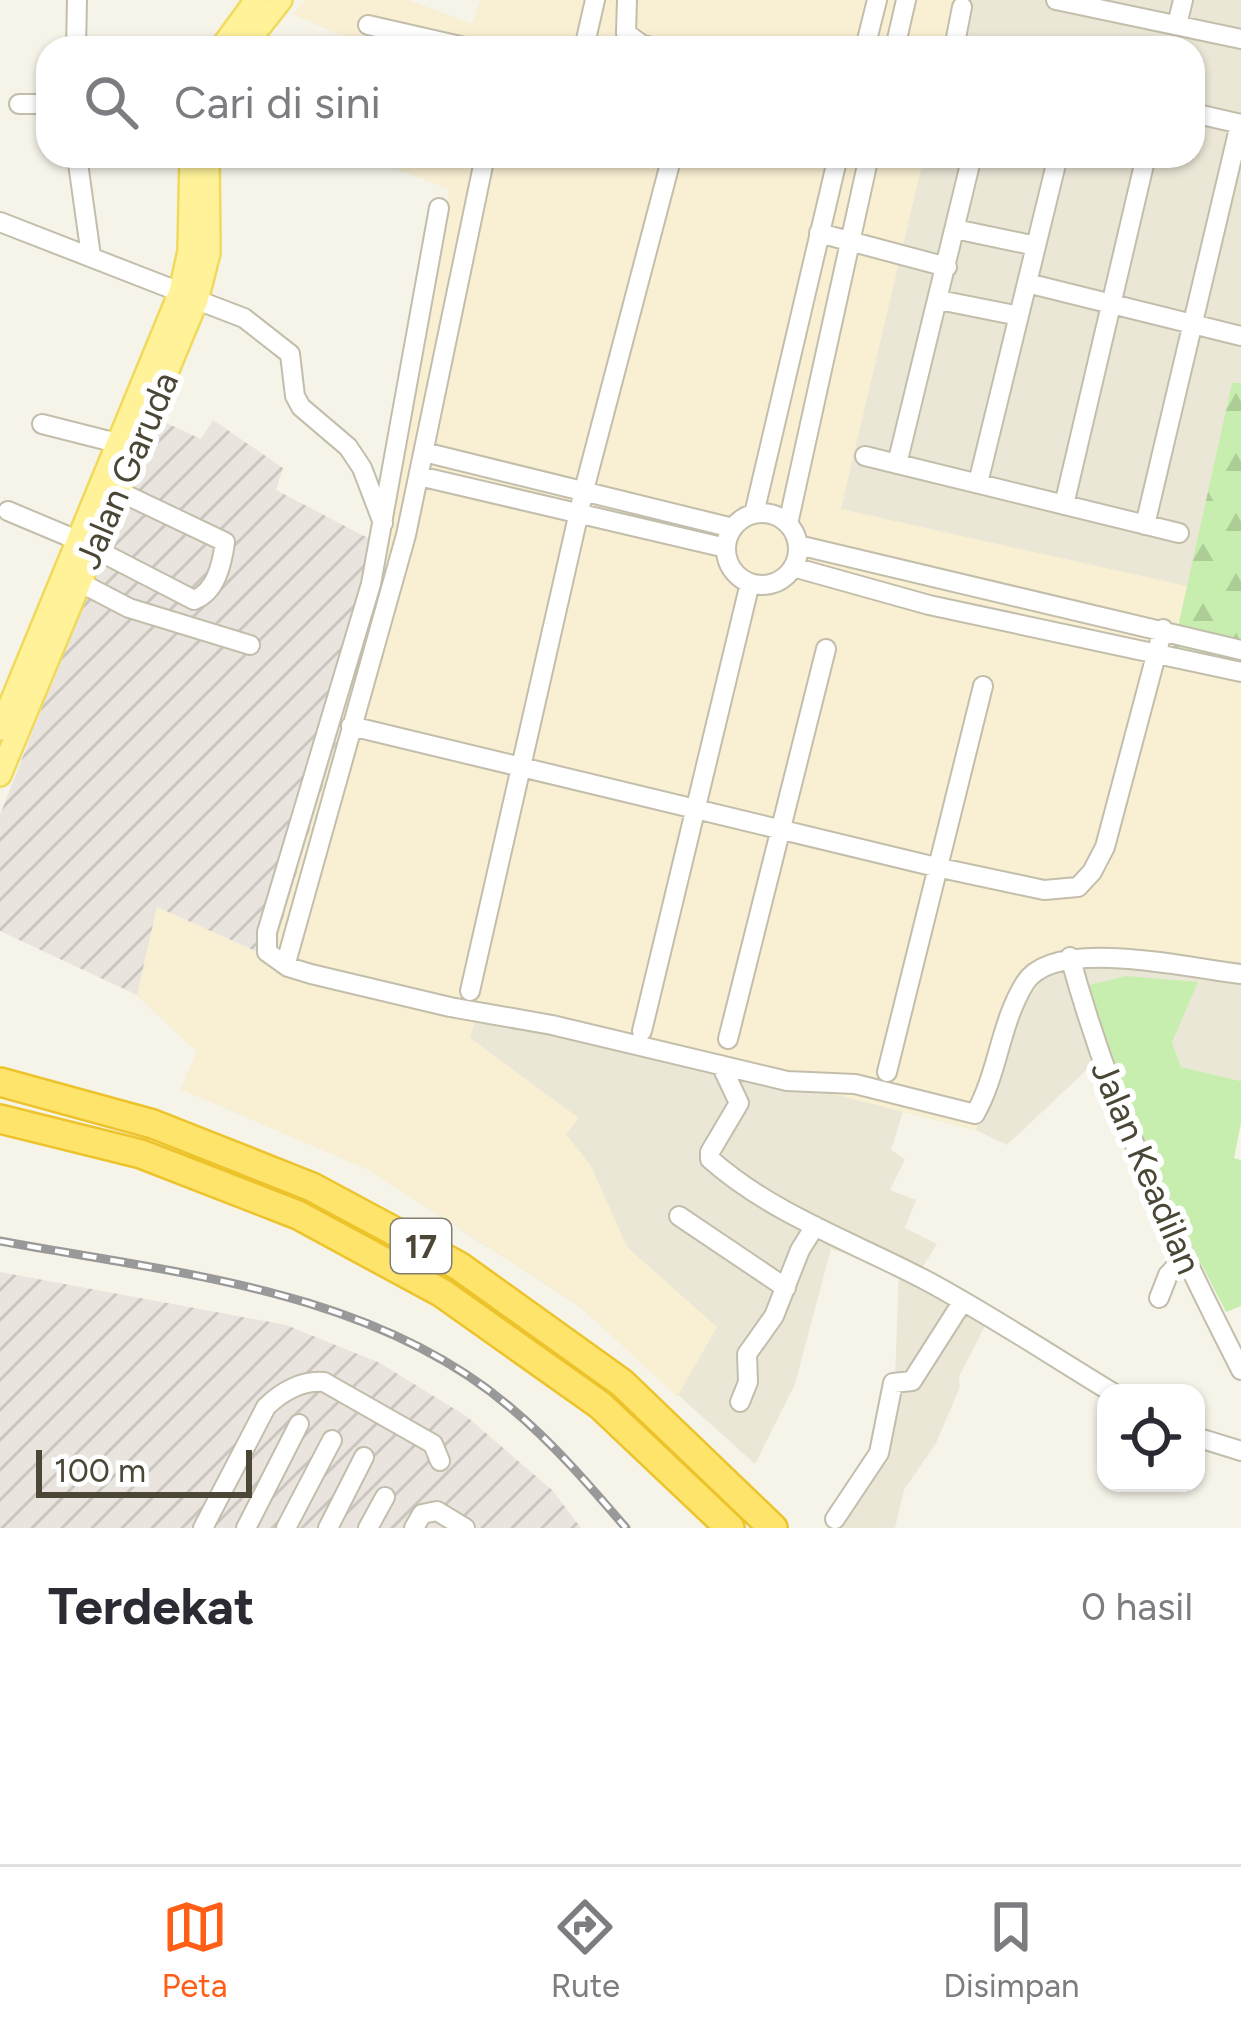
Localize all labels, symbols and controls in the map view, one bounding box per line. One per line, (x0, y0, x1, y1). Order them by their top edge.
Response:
search box (36, 36, 1205, 168)
icon: search (78, 69, 144, 135)
text: Cari di sini (174, 75, 381, 129)
street label: Jalan Garuda (66, 365, 187, 575)
street label: Jalan Keadilan (1082, 1054, 1211, 1280)
road number: 17 (391, 1219, 451, 1273)
map controls (1097, 1384, 1205, 1492)
button: locate (1097, 1384, 1205, 1492)
scale bar (36, 1444, 252, 1497)
text: 100 m (54, 1451, 146, 1490)
text: Terdekat (48, 1576, 254, 1637)
text: 0 hasil (1081, 1583, 1193, 1630)
tab: Peta (162, 1894, 228, 2005)
tab: Rute (551, 1894, 620, 2005)
tab: Disimpan (943, 1894, 1079, 2005)

